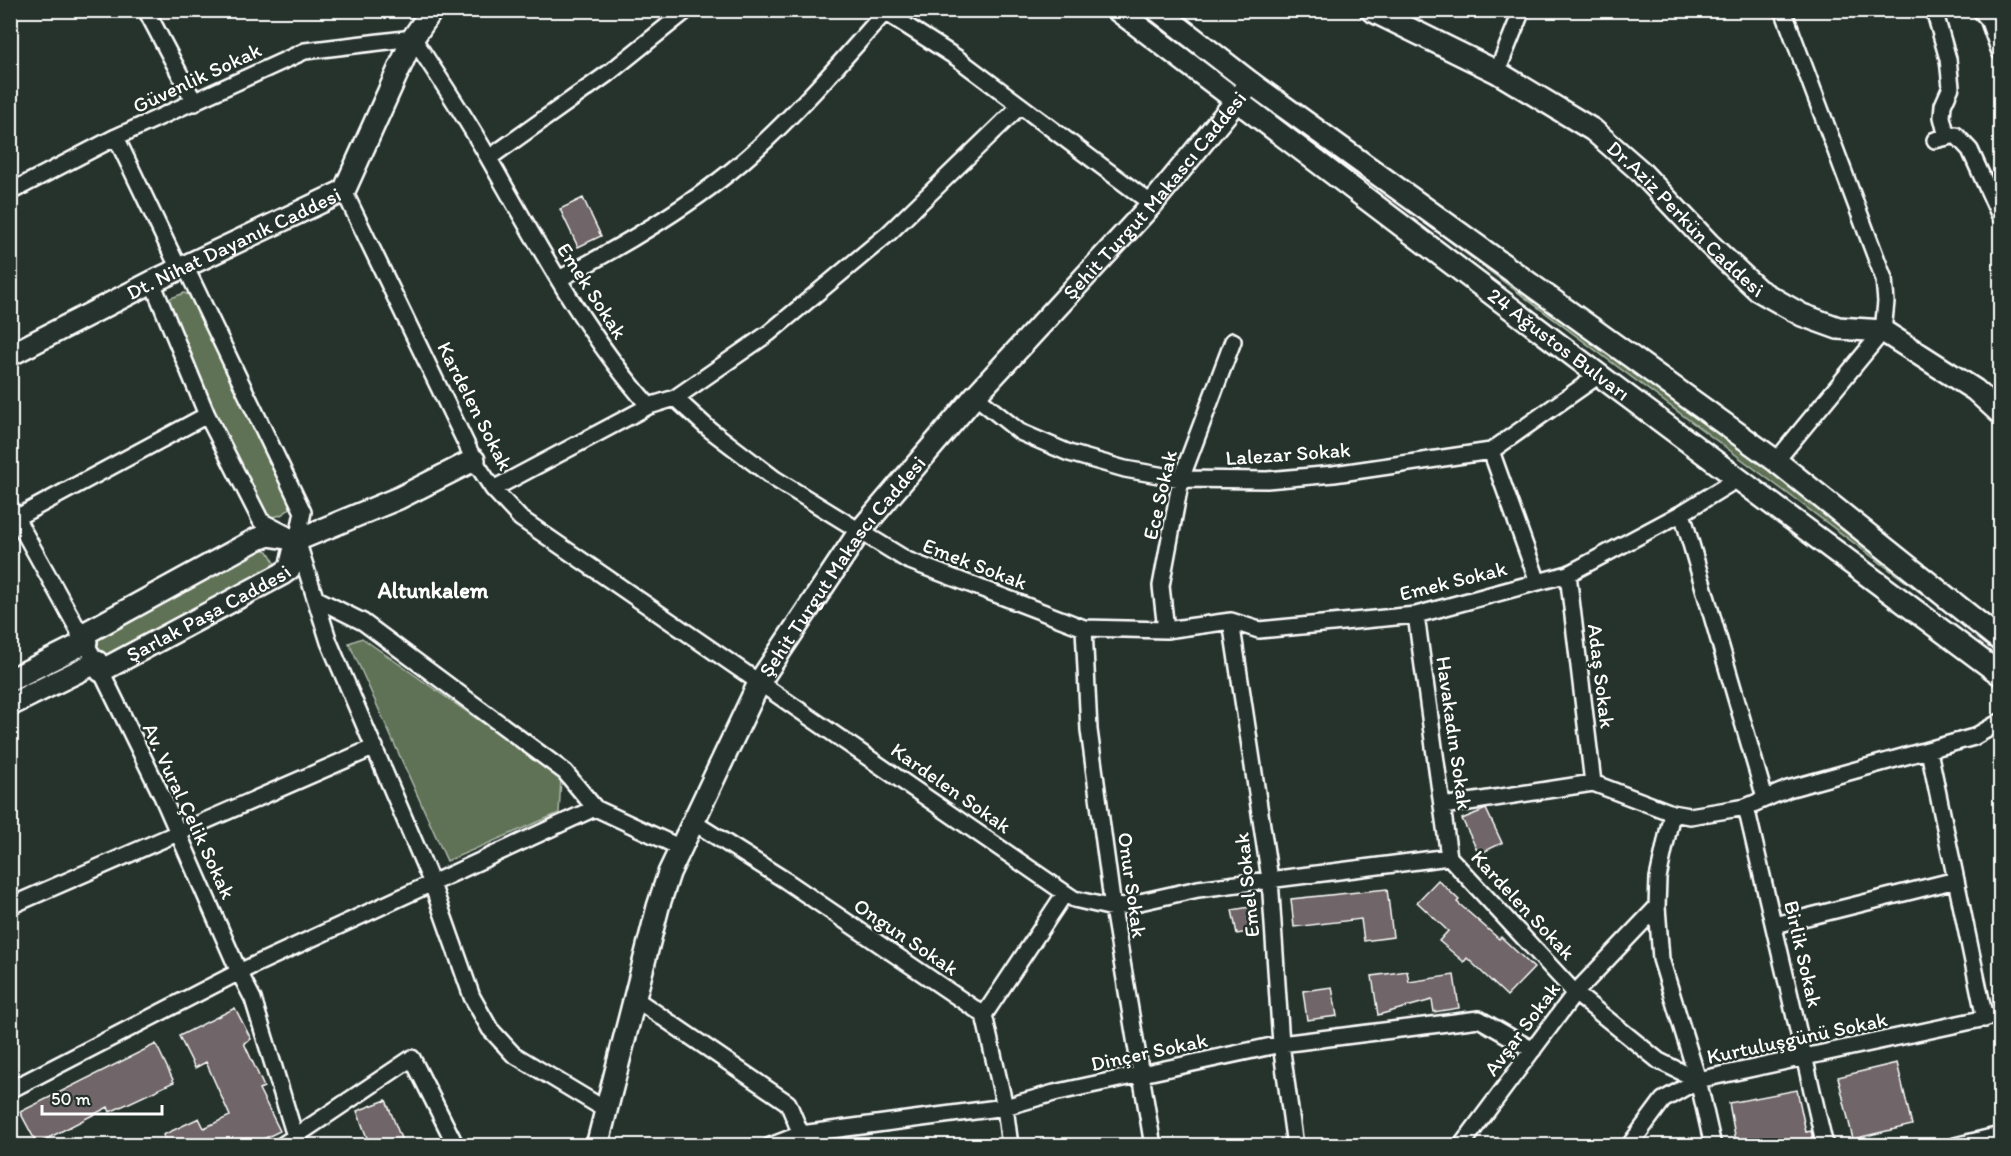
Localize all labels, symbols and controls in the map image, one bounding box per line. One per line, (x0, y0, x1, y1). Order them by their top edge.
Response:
street label: Güvenlik Sokak (129, 37, 265, 118)
street label: Şehit Turgut Makascı Caddesi (1057, 86, 1251, 304)
street label: Dr.Aziz Perkün Caddesi (1602, 135, 1768, 303)
street label: Dt. Nihat Dayanık Caddesi (122, 181, 345, 305)
street label: Emek Sokak (552, 238, 633, 344)
street label: 24 Ağustos Bulvarı (1483, 282, 1635, 406)
street label: Kardelen Sokak (432, 337, 519, 474)
street label: Lalezar Sokak (1225, 437, 1352, 470)
street label: Ece Sokak (1137, 448, 1182, 542)
street label: Şehit Turgut Makascı Caddesi (753, 450, 931, 682)
street label: Emek Sokak (919, 532, 1031, 595)
street label: Emek Sokak (1397, 555, 1509, 606)
street label: Şarlak Paşa Caddesi (122, 559, 296, 667)
district label: Altunkalem (377, 577, 489, 604)
street label: Adaş Sokak (1583, 622, 1620, 730)
street label: Havakadın Sokak (1431, 655, 1478, 811)
street label: Av. Vural Çelik Sokak (138, 719, 241, 903)
street label: Kardelen Sokak (886, 737, 1016, 838)
street label: Onur Sokak (1113, 830, 1152, 940)
street label: Emel Sokak (1229, 831, 1264, 939)
street label: Kardelen Sokak (1466, 845, 1581, 965)
street label: Ongun Sokak (849, 892, 964, 981)
street label: Birlik Sokak (1779, 898, 1828, 1010)
street label: Avşar Sokak (1478, 977, 1565, 1081)
street label: Kurtuluşgünü Sokak (1704, 1006, 1890, 1069)
street label: Dinçer Sokak (1088, 1027, 1210, 1076)
scale bar (42, 1078, 162, 1116)
text: 50 m (51, 1088, 91, 1110)

